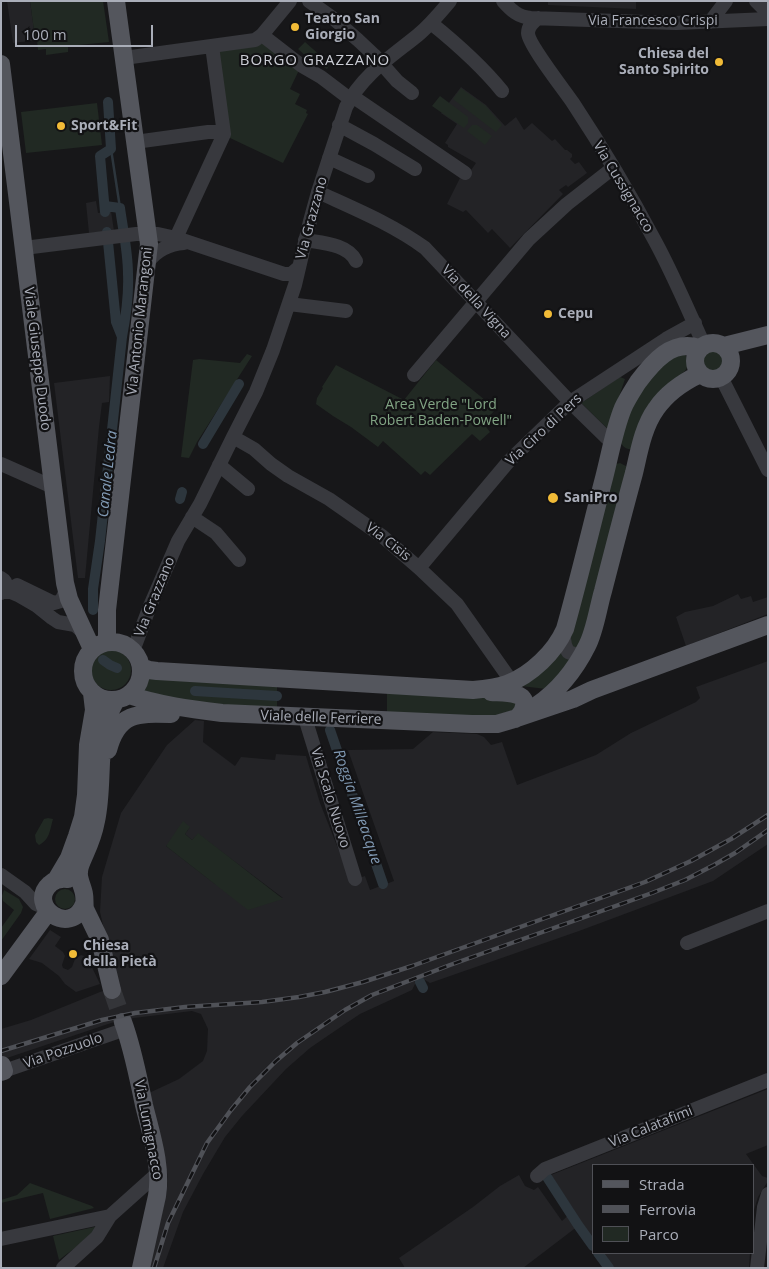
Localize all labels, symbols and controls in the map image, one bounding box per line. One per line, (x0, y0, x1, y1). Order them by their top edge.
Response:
place label: Teatro San Giorgio (305, 11, 380, 44)
street label: Via Francesco Crispi (588, 13, 718, 29)
scale bar (18, 15, 155, 47)
marker: Teatro San Giorgio (289, 21, 301, 33)
text: 100 m (23, 24, 67, 44)
place label: Chiesa del Santo Spirito (619, 46, 709, 78)
district label: BORGO GRAZZANO (238, 52, 392, 70)
marker: Chiesa del Santo Spirito (713, 56, 725, 68)
place label: Sport&Fit (71, 118, 137, 134)
marker: Sport&Fit (55, 120, 67, 132)
street label: Via Cussignacco (589, 138, 657, 236)
street label: Via Grazzano (293, 175, 331, 261)
street label: Via Antonio Marangoni (124, 246, 156, 396)
street label: Via della Vigna (438, 262, 514, 342)
street label: Viale Giuseppe Duodo (20, 286, 54, 432)
place label: Cepu (558, 306, 593, 322)
marker: Cepu (542, 308, 554, 320)
street label: Via Ciro di Pers (502, 390, 586, 470)
park label: Area Verde "Lord Robert Baden-Powell" (370, 397, 512, 430)
water label: Canale Ledra (94, 430, 122, 518)
place label: SaniPro (564, 490, 617, 506)
marker: SaniPro (546, 491, 560, 505)
street label: Via Cisis (362, 519, 414, 565)
street label: Via Grazzano (131, 554, 179, 640)
street label: Viale delle Ferriere (260, 707, 382, 729)
street label: Via Scalo Nuovo (307, 746, 353, 850)
water label: Roggia Milleacque (329, 747, 385, 867)
place label: Chiesa della Pietà (83, 938, 157, 970)
marker: Chiesa della Pietà (67, 948, 79, 960)
street label: Via Pozzuolo (21, 1030, 105, 1072)
street label: Via Lumignacco (130, 1079, 166, 1181)
street label: Via Calatafimi (607, 1103, 695, 1151)
legend (592, 1164, 754, 1254)
text: Strada (639, 1174, 685, 1194)
text: Ferrovia (639, 1199, 696, 1219)
text: Parco (639, 1224, 679, 1244)

